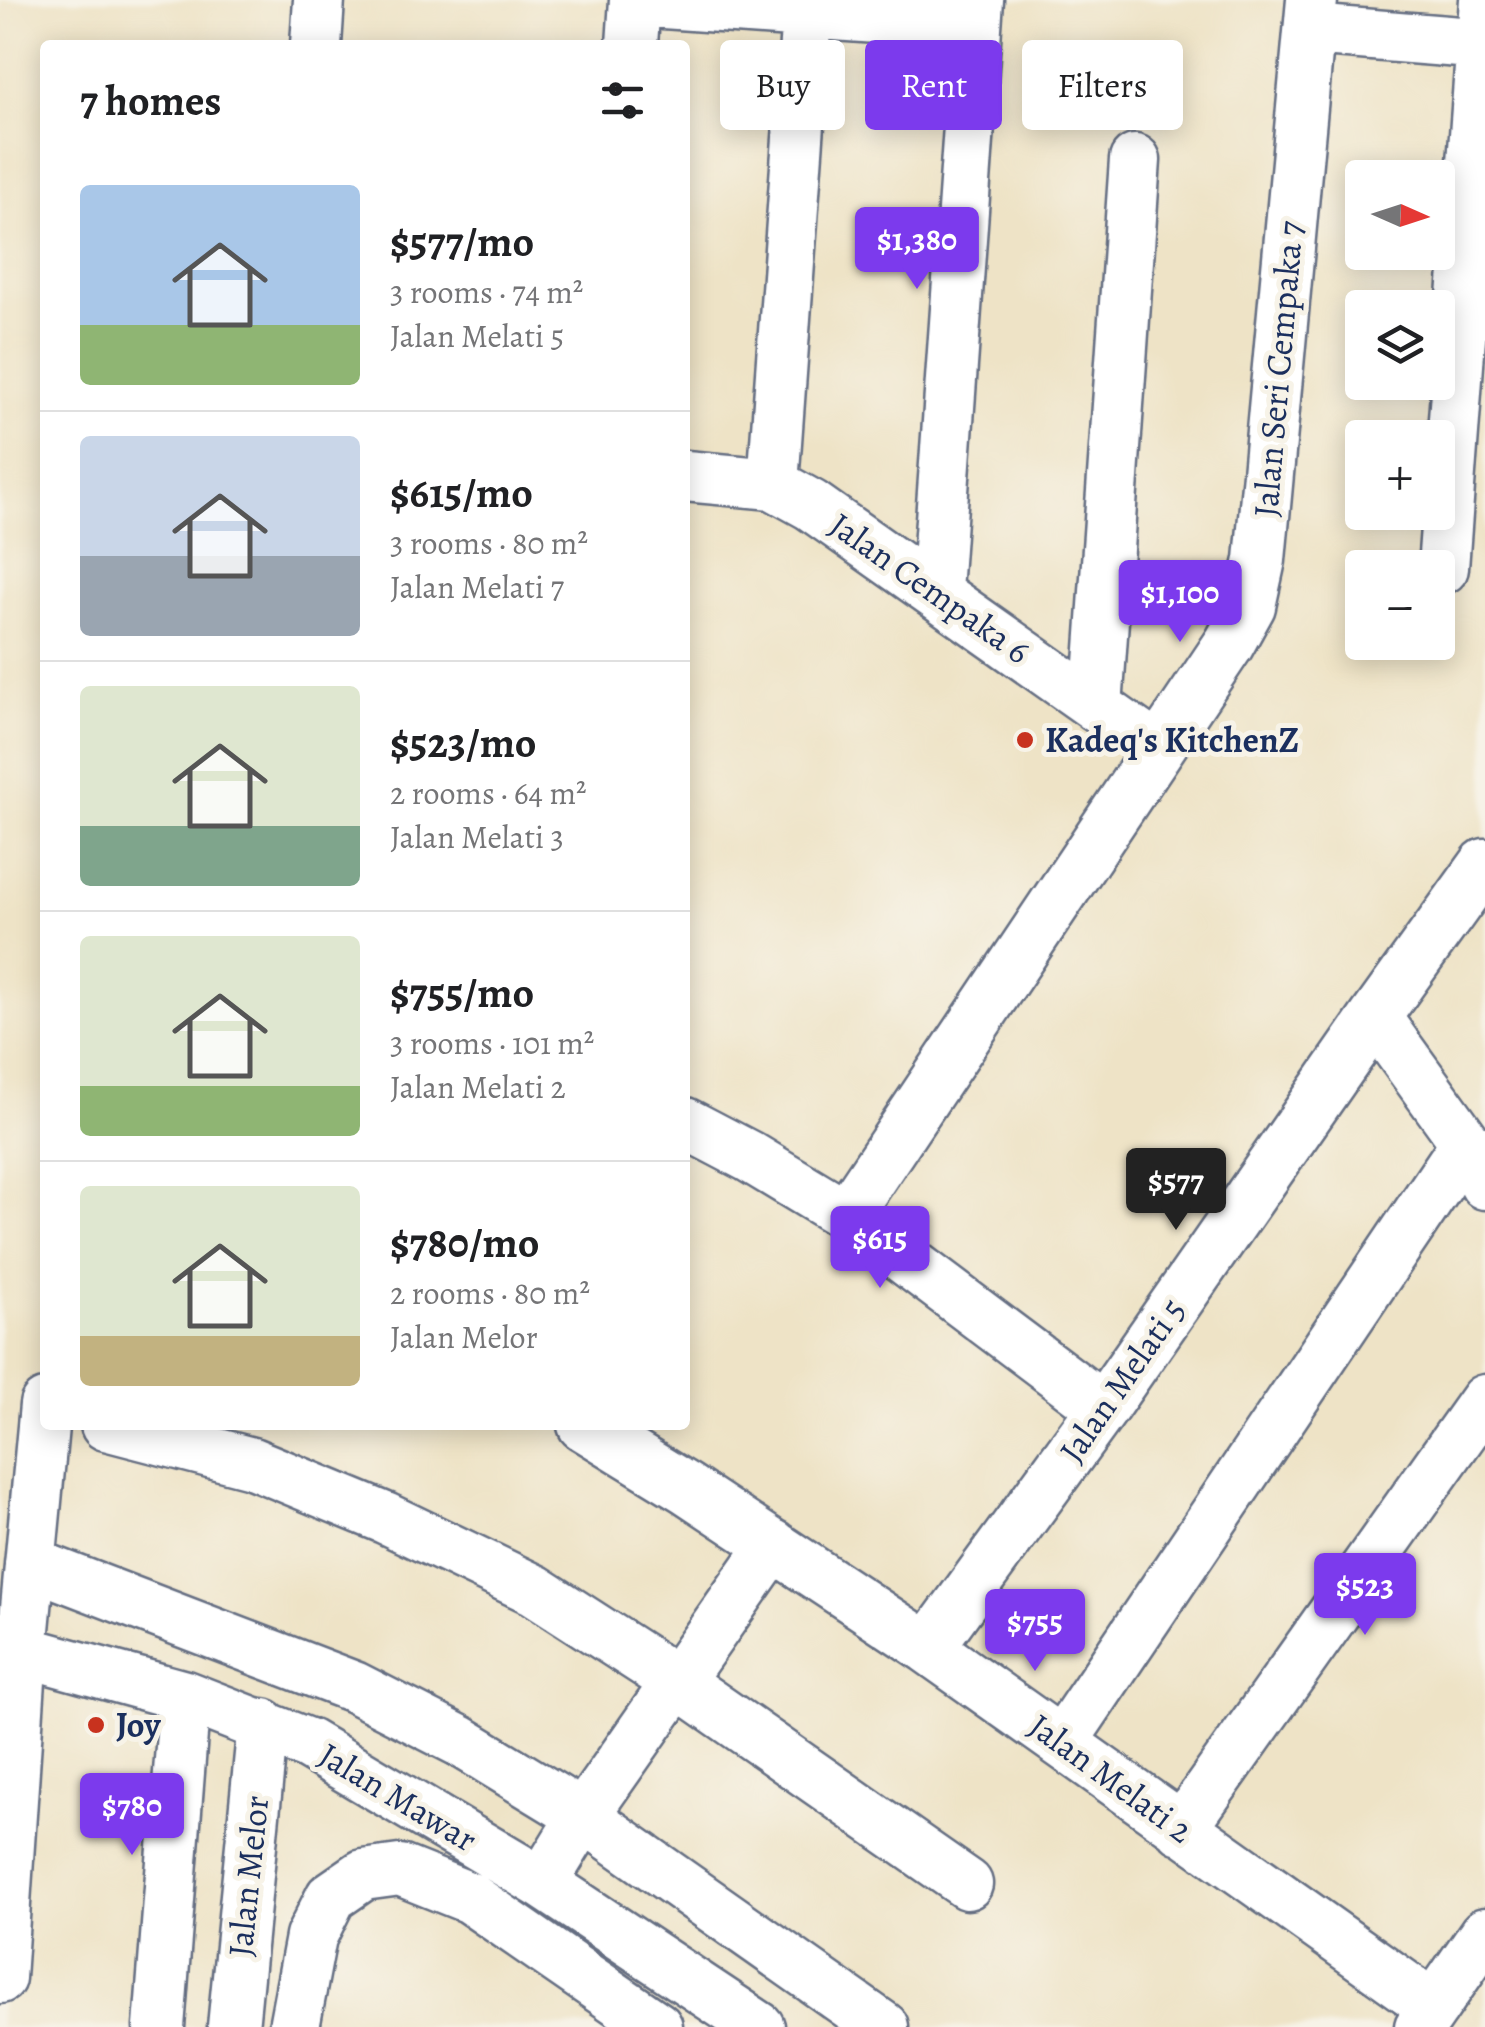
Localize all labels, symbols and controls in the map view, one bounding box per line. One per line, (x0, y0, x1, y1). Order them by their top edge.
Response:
chip: Buy (720, 40, 845, 130)
chip: Rent (865, 40, 1002, 130)
chip: Filters (1022, 40, 1183, 130)
text: 7 homes (80, 72, 221, 129)
icon: filters (595, 73, 650, 128)
north arrow (1345, 160, 1455, 270)
map controls (1345, 160, 1455, 660)
pin: $1,380 (836, 207, 998, 292)
text: $577/mo (390, 213, 534, 270)
text: $1,380 (877, 217, 957, 261)
street label: Jalan Seri Cempaka 7 (1241, 219, 1315, 519)
icon: home (160, 225, 280, 345)
text: 3 rooms · 74 m² (390, 270, 583, 314)
button: layers (1345, 290, 1455, 400)
text: Jalan Melati 5 (390, 314, 564, 358)
button: + (1345, 420, 1455, 530)
text: $615/mo (390, 464, 533, 521)
icon: home (160, 476, 280, 596)
street label: Jalan Cempaka 6 (820, 501, 1040, 675)
text: 3 rooms · 80 m² (390, 521, 588, 565)
button: − (1345, 550, 1455, 660)
pin: $1,100 (1099, 560, 1261, 645)
text: Jalan Melati 7 (390, 565, 564, 609)
text: $1,100 (1141, 570, 1219, 614)
text: $523/mo (390, 714, 537, 771)
place label: Kadeq's KitchenZ (1045, 716, 1299, 764)
icon: home (160, 726, 280, 846)
marker: Kadeq's KitchenZ (1014, 729, 1036, 751)
text: 2 rooms · 64 m² (390, 771, 587, 815)
text: Jalan Melati 3 (390, 815, 564, 859)
text: $755/mo (390, 964, 534, 1021)
icon: home (160, 976, 280, 1096)
text: 3 rooms · 101 m² (390, 1021, 594, 1065)
text: Jalan Melati 2 (390, 1065, 566, 1109)
pin: $577 (1117, 1148, 1235, 1233)
text: $577 (1148, 1158, 1204, 1202)
pin: $615 (821, 1206, 939, 1291)
text: $780/mo (390, 1214, 539, 1271)
text: $615 (853, 1216, 907, 1260)
icon: home (160, 1226, 280, 1346)
text: 2 rooms · 80 m² (390, 1271, 590, 1315)
street label: Jalan Melati 5 (1048, 1288, 1196, 1472)
text: Jalan Melor (390, 1315, 538, 1359)
pin: $523 (1306, 1553, 1424, 1638)
text: $523 (1336, 1563, 1394, 1607)
pin: $755 (976, 1589, 1094, 1674)
text: $755 (1007, 1599, 1063, 1643)
place label: Joy (116, 1701, 161, 1749)
street label: Jalan Melati 2 (1019, 1702, 1203, 1854)
marker: Joy (85, 1714, 107, 1736)
street label: Jalan Mawar (310, 1731, 486, 1863)
pin: $780 (73, 1773, 191, 1858)
text: $780 (102, 1783, 162, 1827)
street label: Jalan Melor (216, 1793, 280, 1959)

